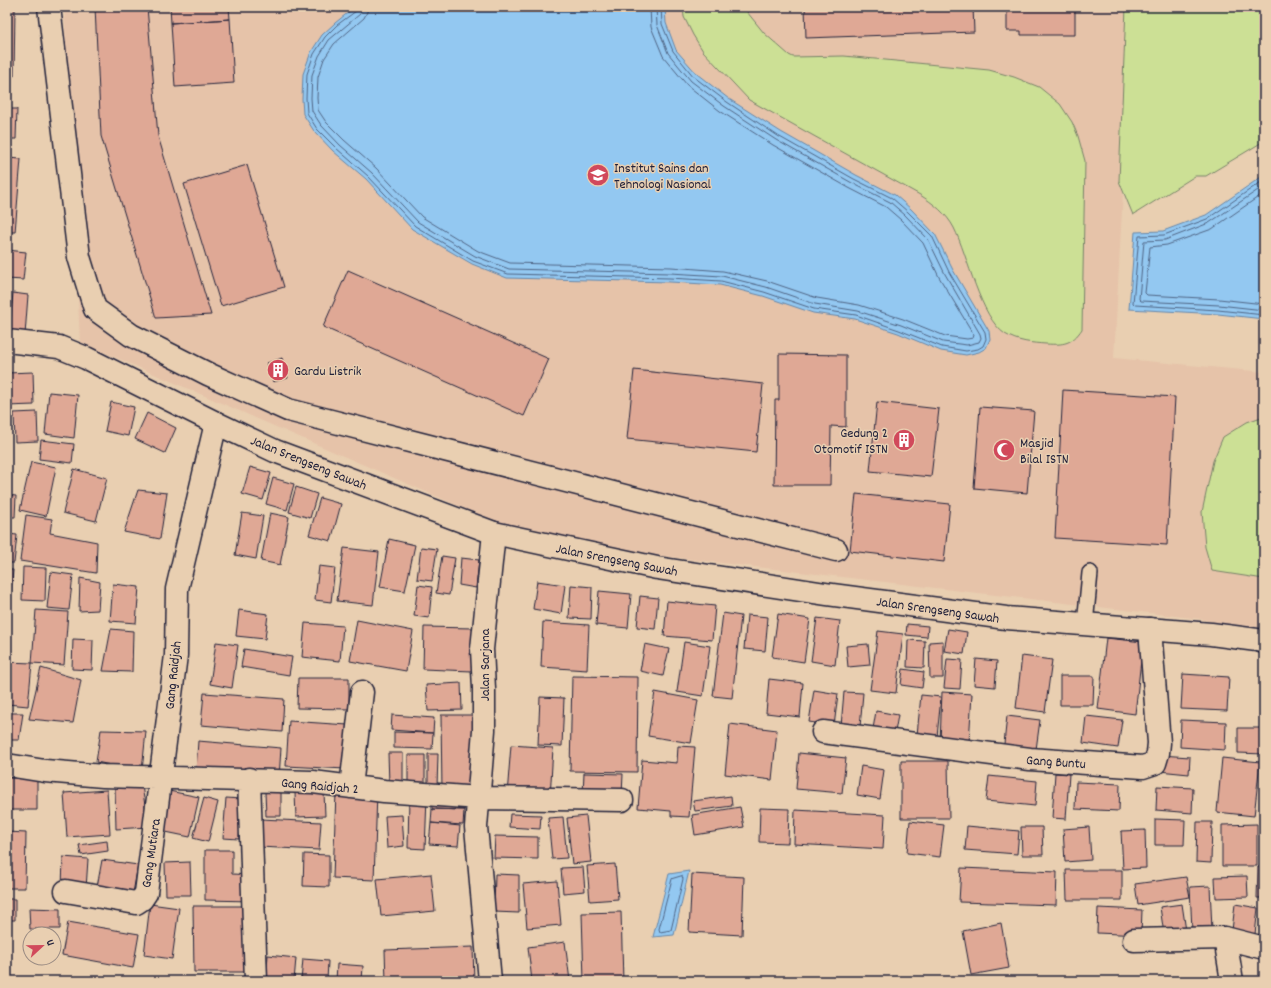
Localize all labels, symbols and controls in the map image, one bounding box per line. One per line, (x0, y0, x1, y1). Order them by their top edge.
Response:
place label: Institut Sains dan Tehnologi Nasional (614, 159, 712, 195)
school or university icon: Institut Sains dan Tehnologi Nasional (585, 162, 611, 188)
building icon: Gardu Listrik (265, 357, 291, 383)
place label: Gardu Listrik (294, 362, 362, 382)
place label: Gedung 2 Otomotif ISTN (814, 424, 888, 460)
building icon: Gedung 2 Otomotif ISTN (891, 427, 917, 453)
street label: Jalan Srengseng Sawah (247, 431, 369, 496)
place label: Masjid Bilal ISTN (1020, 434, 1069, 470)
mosque icon: Masjid Bilal ISTN (991, 437, 1017, 463)
street label: Jalan Srengseng Sawah (554, 539, 679, 583)
street label: Jalan Srengseng Sawah (875, 592, 1000, 630)
street label: Jalan Sarjana (476, 628, 496, 701)
street label: Gang Raidjah (160, 640, 188, 710)
street label: Gang Buntu (1025, 751, 1086, 775)
street label: Gang Raidjah 2 (280, 774, 360, 800)
street label: Gang Mutiara (137, 817, 167, 889)
north arrow (22, 926, 62, 966)
text: U (41, 938, 58, 948)

